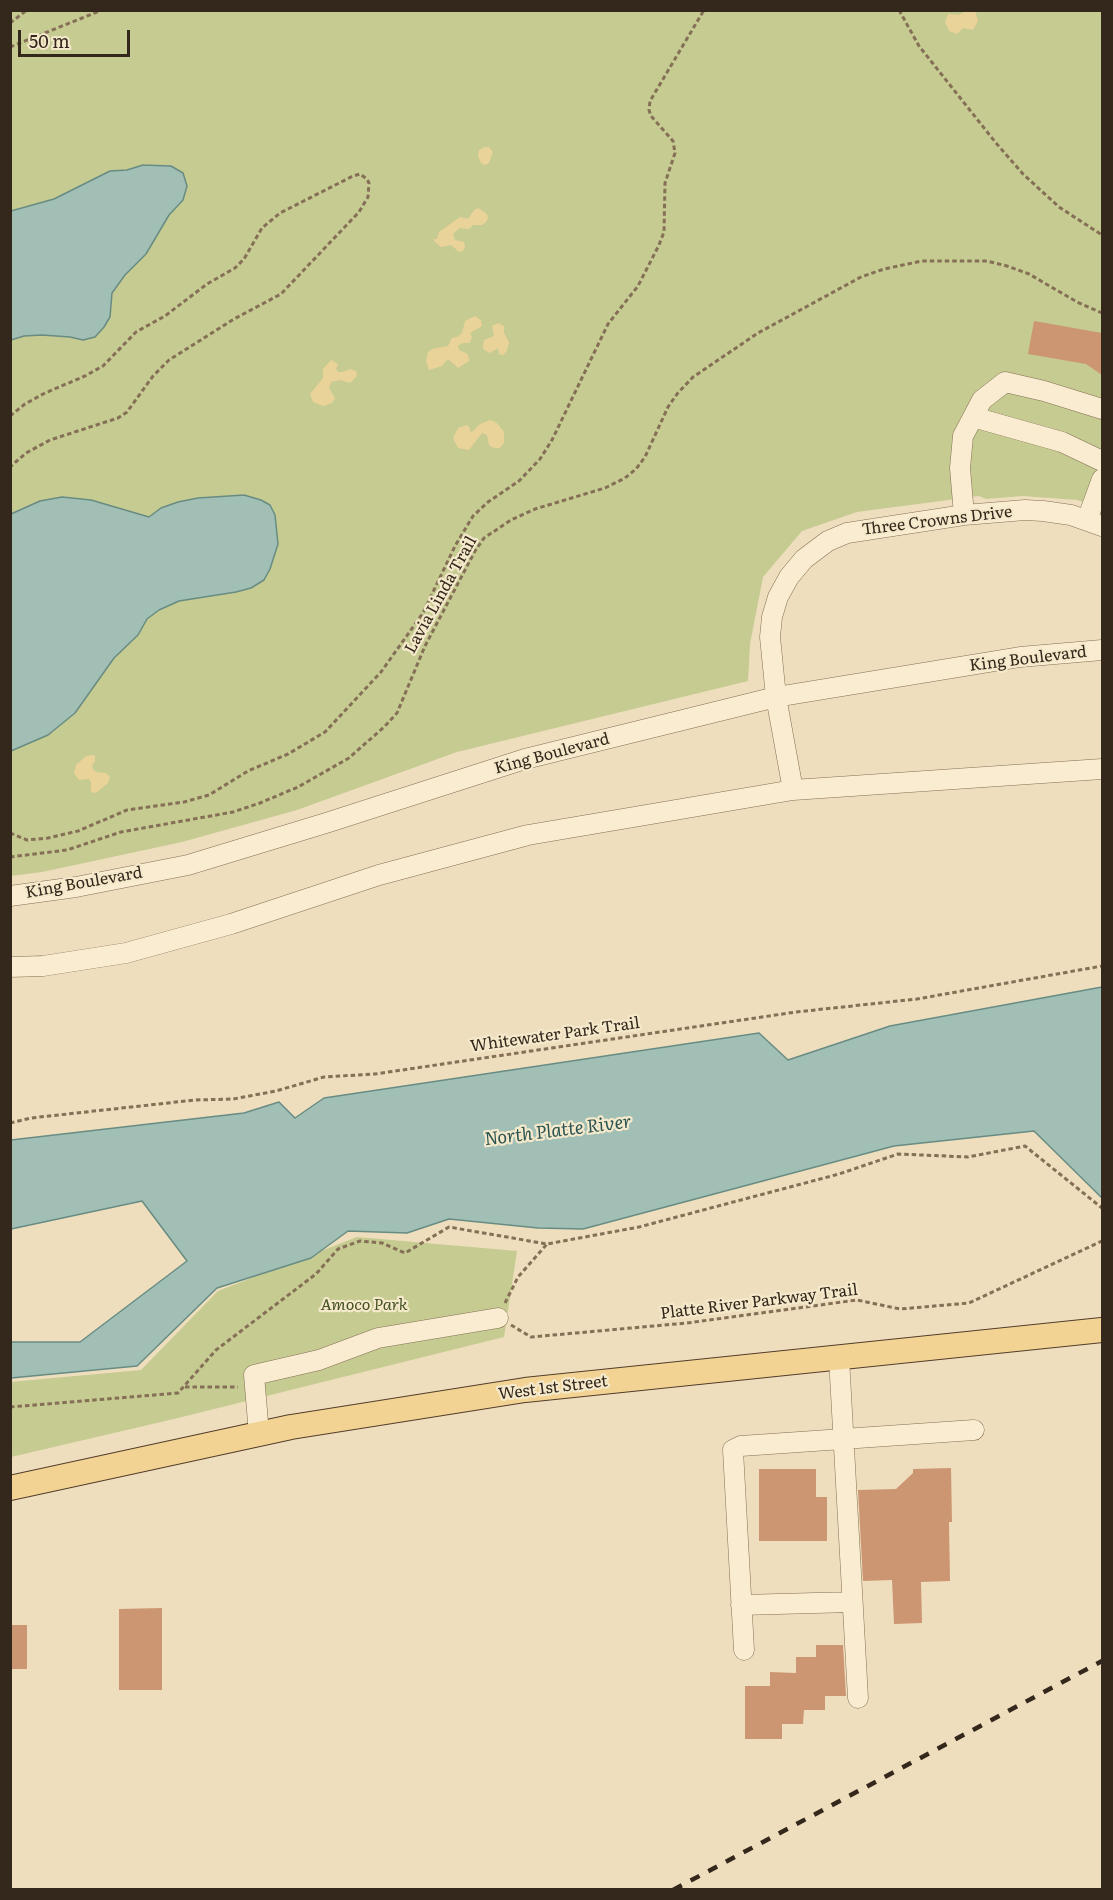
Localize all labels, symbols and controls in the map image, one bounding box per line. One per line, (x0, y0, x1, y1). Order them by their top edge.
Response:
scale bar (21, 18, 134, 56)
text: 50 m (29, 27, 70, 54)
street label: Three Crowns Drive (861, 502, 1013, 540)
street label: Lavia Linda Trail (401, 533, 481, 657)
street label: King Boulevard (968, 642, 1088, 676)
street label: King Boulevard (492, 729, 612, 779)
street label: King Boulevard (24, 863, 144, 903)
street label: Whitewater Park Trail (469, 1014, 641, 1056)
water label: North Platte River (483, 1111, 633, 1151)
street label: Platte River Parkway Trail (659, 1280, 859, 1324)
park label: Amoco Park (321, 1295, 407, 1315)
street label: West 1st Street (497, 1372, 609, 1404)

